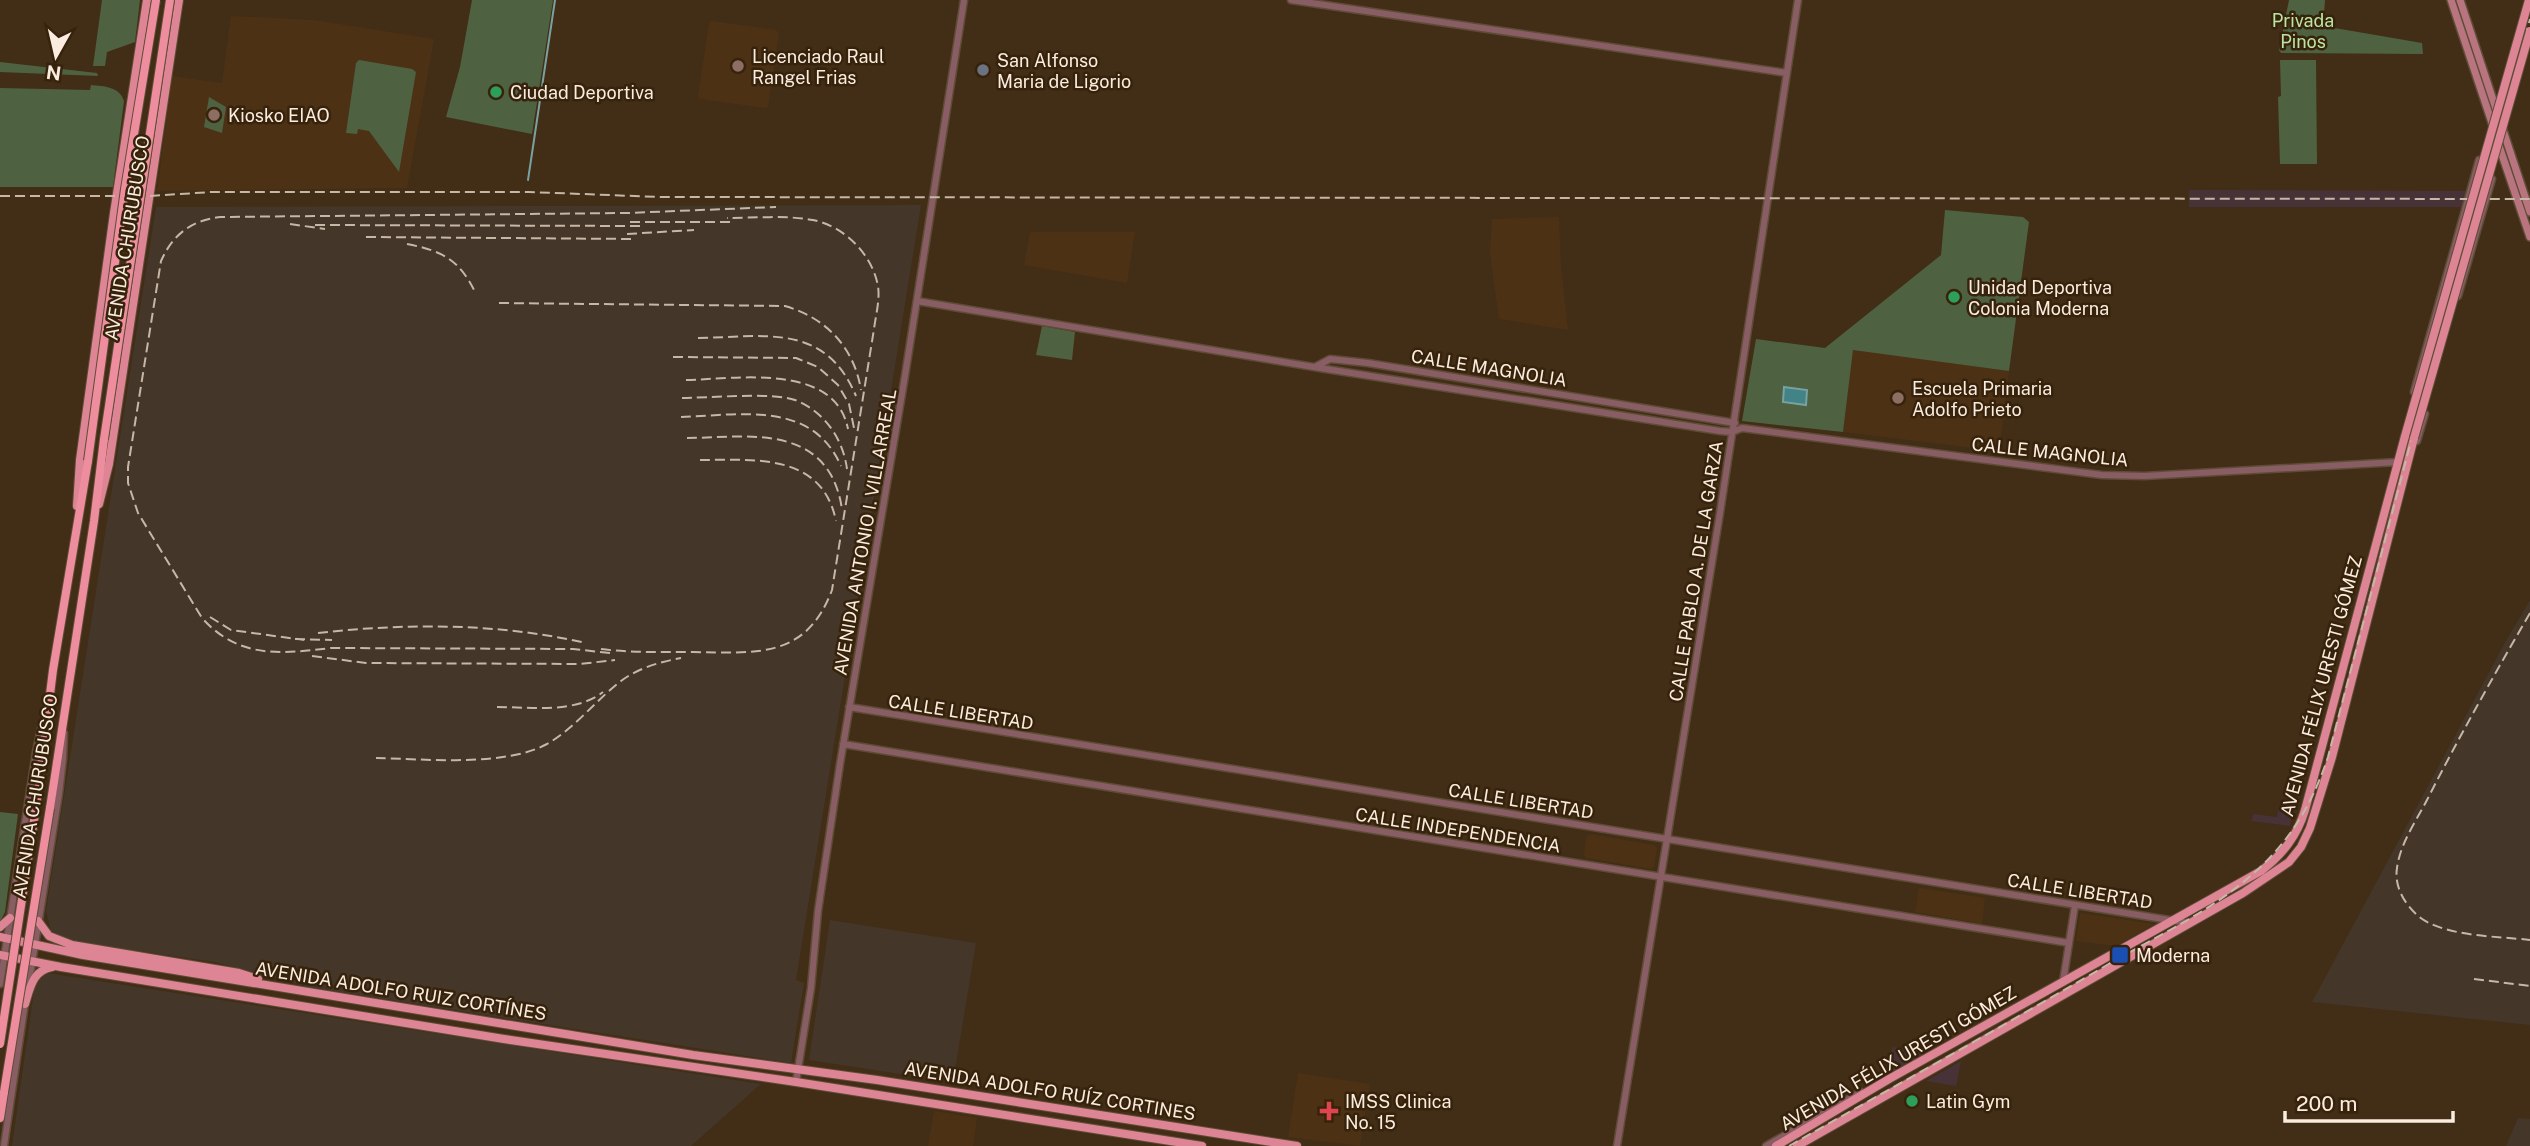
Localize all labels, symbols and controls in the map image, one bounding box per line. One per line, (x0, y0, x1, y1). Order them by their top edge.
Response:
park label: Privada Pinos (2272, 10, 2334, 52)
north arrow (21, 21, 91, 91)
place label: Licenciado Raul Rangel Frias (752, 46, 884, 88)
place label: San Alfonso Maria de Ligorio (997, 50, 1131, 92)
marker: Licenciado Raul Rangel Frias (730, 58, 746, 74)
text: N (45, 61, 63, 85)
marker: San Alfonso Maria de Ligorio (975, 62, 991, 78)
place label: Ciudad Deportiva (510, 82, 654, 103)
marker: Ciudad Deportiva (488, 84, 504, 100)
place label: Kiosko EIAO (228, 105, 330, 126)
marker: Kiosko EIAO (206, 107, 222, 123)
street label: AVENIDA CHURUBUSCO (100, 134, 154, 342)
place label: Unidad Deportiva Colonia Moderna (1968, 277, 2112, 319)
marker: Unidad Deportiva Colonia Moderna (1946, 289, 1962, 305)
street label: CALLE MAGNOLIA (1410, 345, 1569, 391)
place label: Escuela Primaria Adolfo Prieto (1912, 378, 2052, 420)
street label: AVENIDA ANTONIO I. VILLARREAL (829, 387, 901, 677)
marker: Escuela Primaria Adolfo Prieto (1890, 390, 1906, 406)
street label: CALLE MAGNOLIA (1971, 433, 2130, 471)
street label: CALLE PABLO A. DE LA GARZA (1665, 439, 1727, 703)
street label: AVENIDA FÉLIX URESTI GÓMEZ (2275, 553, 2366, 819)
street label: CALLE LIBERTAD (887, 690, 1035, 734)
street label: AVENIDA CHURUBUSCO (8, 692, 62, 900)
street label: CALLE LIBERTAD (1447, 779, 1595, 823)
street label: CALLE INDEPENDENCIA (1354, 803, 1562, 857)
street label: CALLE LIBERTAD (2006, 869, 2154, 913)
marker: Moderna (2110, 945, 2130, 965)
place label: Moderna (2136, 945, 2210, 966)
street label: AVENIDA ADOLFO RUIZ CORTÍNES (254, 957, 548, 1024)
street label: AVENIDA FÉLIX URESTI GÓMEZ (1776, 981, 2020, 1134)
street label: AVENIDA ADOLFO RUÍZ CORTINES (903, 1057, 1197, 1124)
scale bar (2285, 1080, 2453, 1124)
place label: IMSS Clinica No. 15 (1345, 1091, 1451, 1133)
place label: Latin Gym (1926, 1091, 2010, 1112)
text: 200 m (2296, 1091, 2357, 1116)
marker: Latin Gym (1904, 1093, 1920, 1109)
marker: IMSS Clinica No. 15 (1319, 1101, 1339, 1121)

